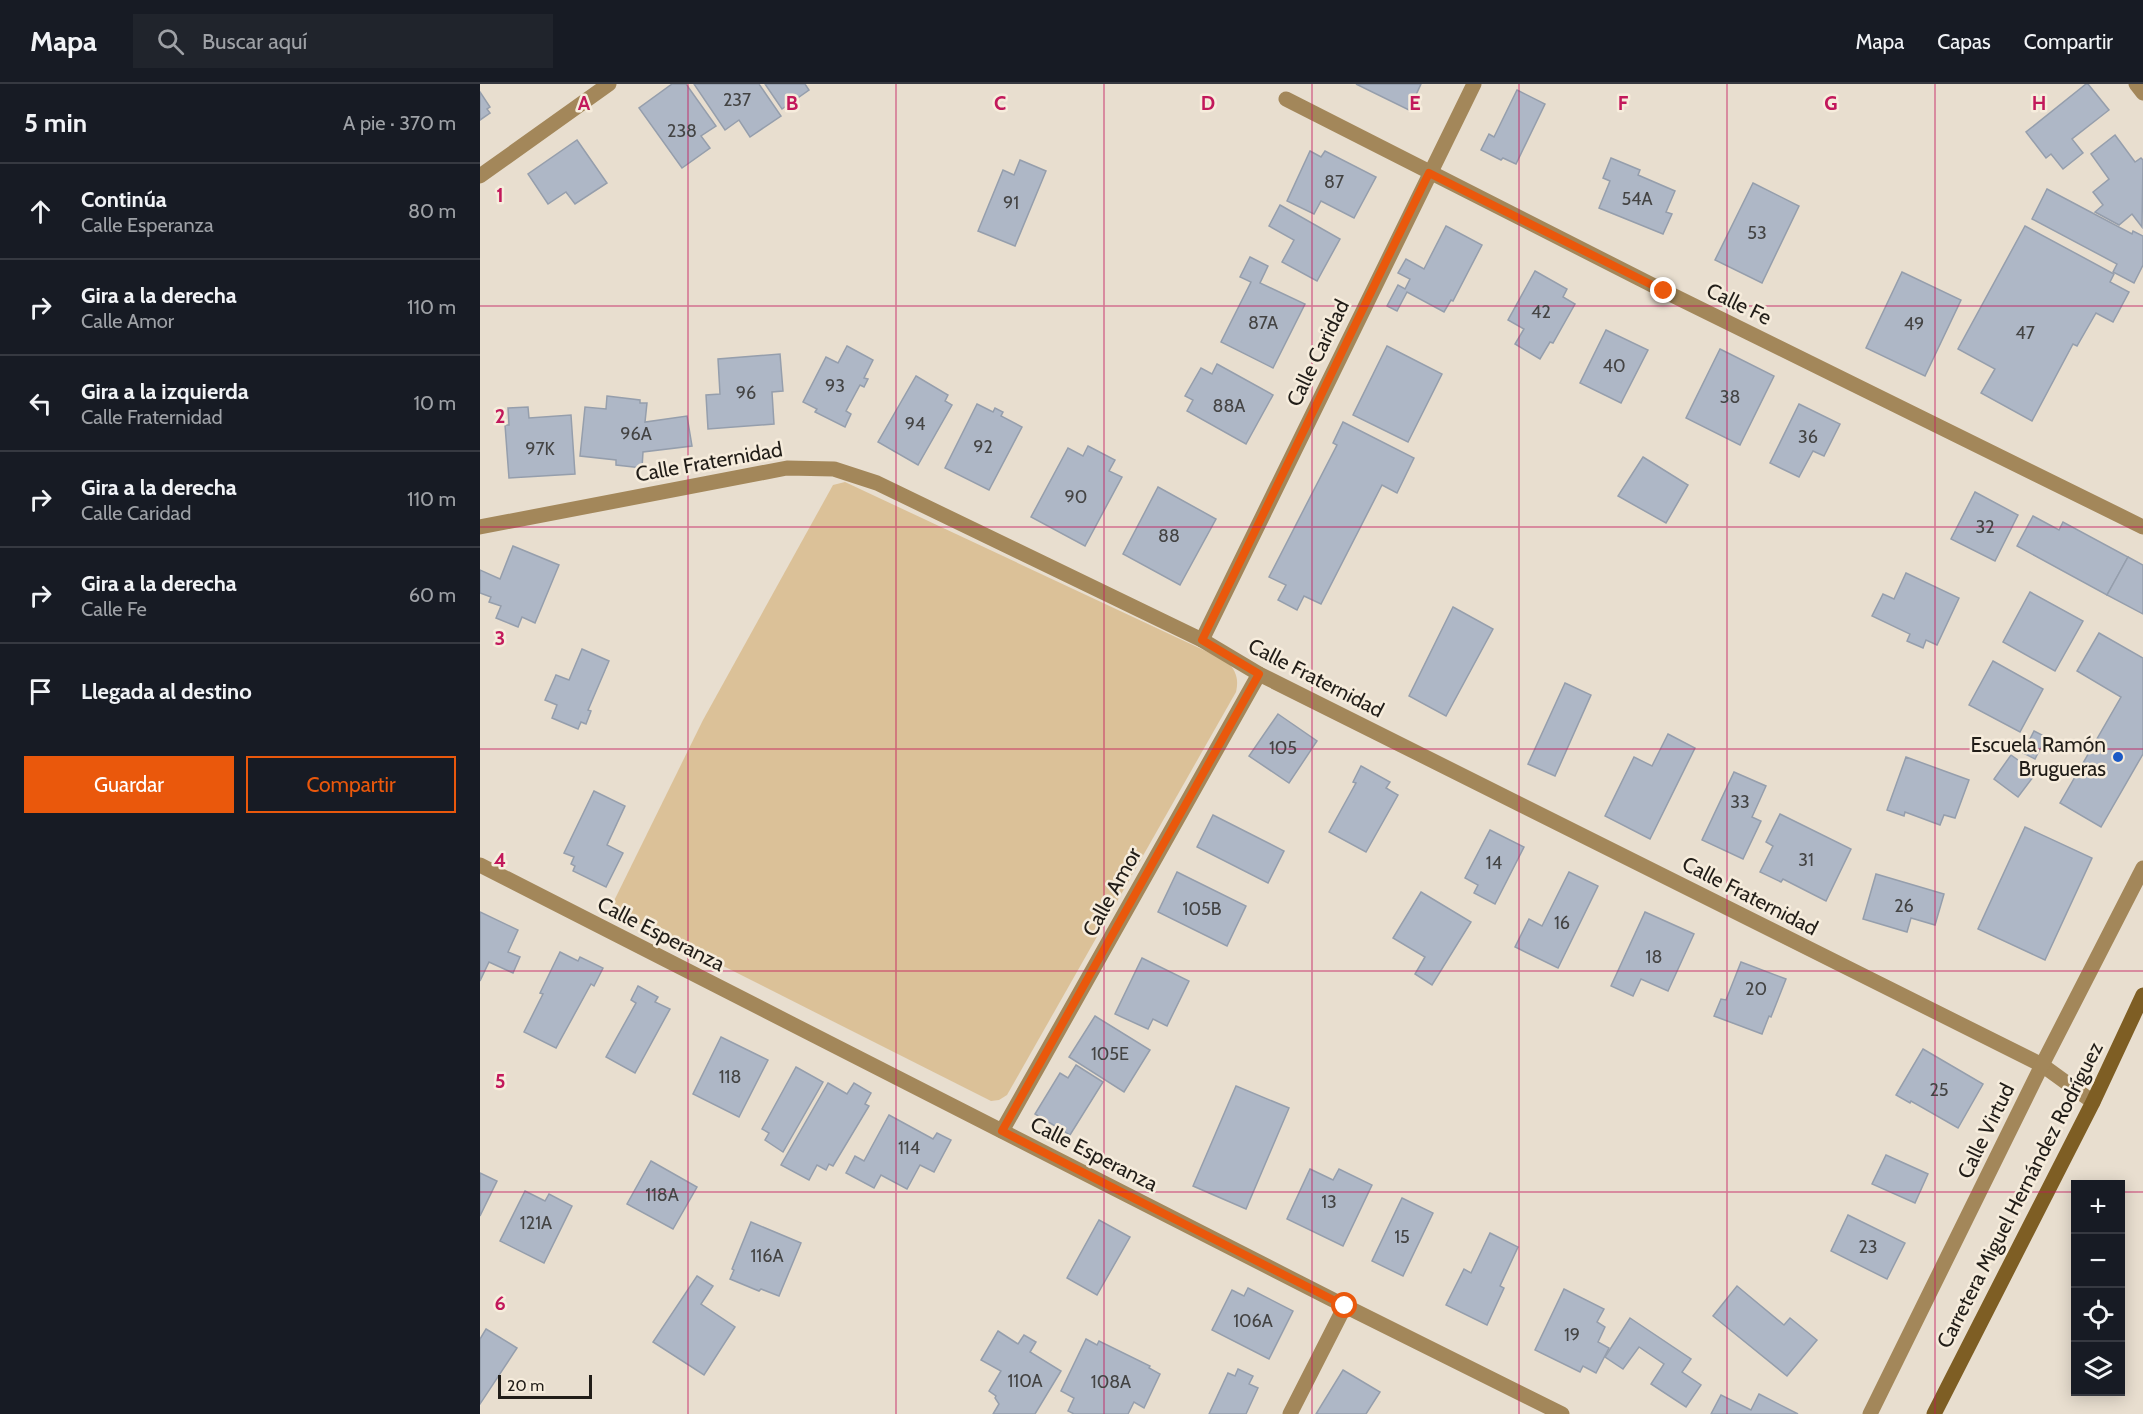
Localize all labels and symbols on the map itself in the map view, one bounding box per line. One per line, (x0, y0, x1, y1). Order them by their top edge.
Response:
house number: 237 (723, 89, 751, 111)
text: A (578, 91, 591, 115)
text: B (786, 91, 798, 115)
text: C (994, 91, 1006, 115)
text: D (1201, 91, 1215, 115)
text: E (1409, 91, 1421, 115)
text: F (1618, 91, 1629, 115)
text: G (1824, 91, 1838, 115)
text: H (2032, 91, 2046, 115)
house number: 238 (667, 120, 697, 142)
house number: 87 (1324, 171, 1344, 193)
text: 1 (496, 183, 504, 207)
house number: 54A (1621, 188, 1653, 210)
house number: 91 (1003, 192, 1019, 214)
house number: 53 (1747, 222, 1767, 244)
route end (1650, 277, 1676, 303)
street label: Calle Fe (1703, 277, 1776, 330)
street label: Calle Caridad (1281, 295, 1354, 410)
house number: 42 (1531, 301, 1551, 323)
house number: 87A (1248, 312, 1278, 334)
house number: 49 (1904, 313, 1924, 335)
house number: 47 (2015, 322, 2035, 344)
house number: 40 (1603, 355, 1625, 377)
house number: 93 (825, 375, 845, 397)
house number: 96 (736, 382, 756, 404)
house number: 38 (1720, 386, 1740, 408)
house number: 88A (1213, 395, 1245, 417)
text: 2 (495, 404, 505, 428)
house number: 94 (905, 413, 925, 435)
house number: 96A (620, 423, 652, 445)
house number: 36 (1798, 426, 1818, 448)
street label: Calle Fraternidad (634, 436, 784, 487)
house number: 92 (973, 436, 993, 458)
house number: 97K (525, 438, 556, 460)
house number: 90 (1065, 486, 1087, 508)
house number: 32 (1975, 516, 1995, 538)
house number: 88 (1158, 525, 1180, 547)
text: 3 (495, 626, 505, 650)
street label: Calle Fraternidad (1244, 633, 1388, 722)
place label: Escuela Ramón Brugueras (1970, 732, 2106, 781)
house number: 105 (1269, 737, 1297, 759)
marker: Escuela Ramón Brugueras (2111, 750, 2125, 764)
house number: 33 (1730, 791, 1750, 813)
street label: Calle Amor (1077, 843, 1146, 941)
text: 4 (494, 848, 506, 872)
house number: 31 (1798, 849, 1814, 871)
street label: Calle Fraternidad (1678, 851, 1822, 940)
house number: 14 (1486, 852, 1502, 874)
street label: Calle Esperanza (594, 891, 729, 976)
house number: 26 (1894, 895, 1914, 917)
house number: 105B (1183, 898, 1222, 920)
house number: 16 (1554, 912, 1570, 934)
house number: 18 (1646, 946, 1662, 968)
house number: 20 (1745, 978, 1767, 1000)
street label: Carretera Miguel Hernández Rodríguez (1931, 1037, 2108, 1352)
house number: 105E (1091, 1043, 1129, 1065)
house number: 118 (719, 1066, 741, 1088)
text: 5 (495, 1069, 505, 1093)
house number: 25 (1929, 1079, 1949, 1101)
street label: Calle Virtud (1952, 1079, 2019, 1182)
street label: Calle Esperanza (1027, 1111, 1162, 1196)
house number: 114 (898, 1137, 920, 1159)
house number: 118A (645, 1184, 679, 1206)
house number: 13 (1321, 1191, 1337, 1213)
house number: 121A (520, 1212, 552, 1234)
house number: 15 (1394, 1226, 1410, 1248)
house number: 23 (1858, 1236, 1878, 1258)
house number: 116A (750, 1245, 784, 1267)
text: 6 (494, 1291, 506, 1315)
route start (1331, 1292, 1357, 1318)
house number: 106A (1233, 1310, 1273, 1332)
house number: 19 (1564, 1324, 1580, 1346)
house number: 110A (1007, 1370, 1043, 1392)
house number: 108A (1091, 1371, 1131, 1393)
scale bar (498, 1372, 592, 1400)

